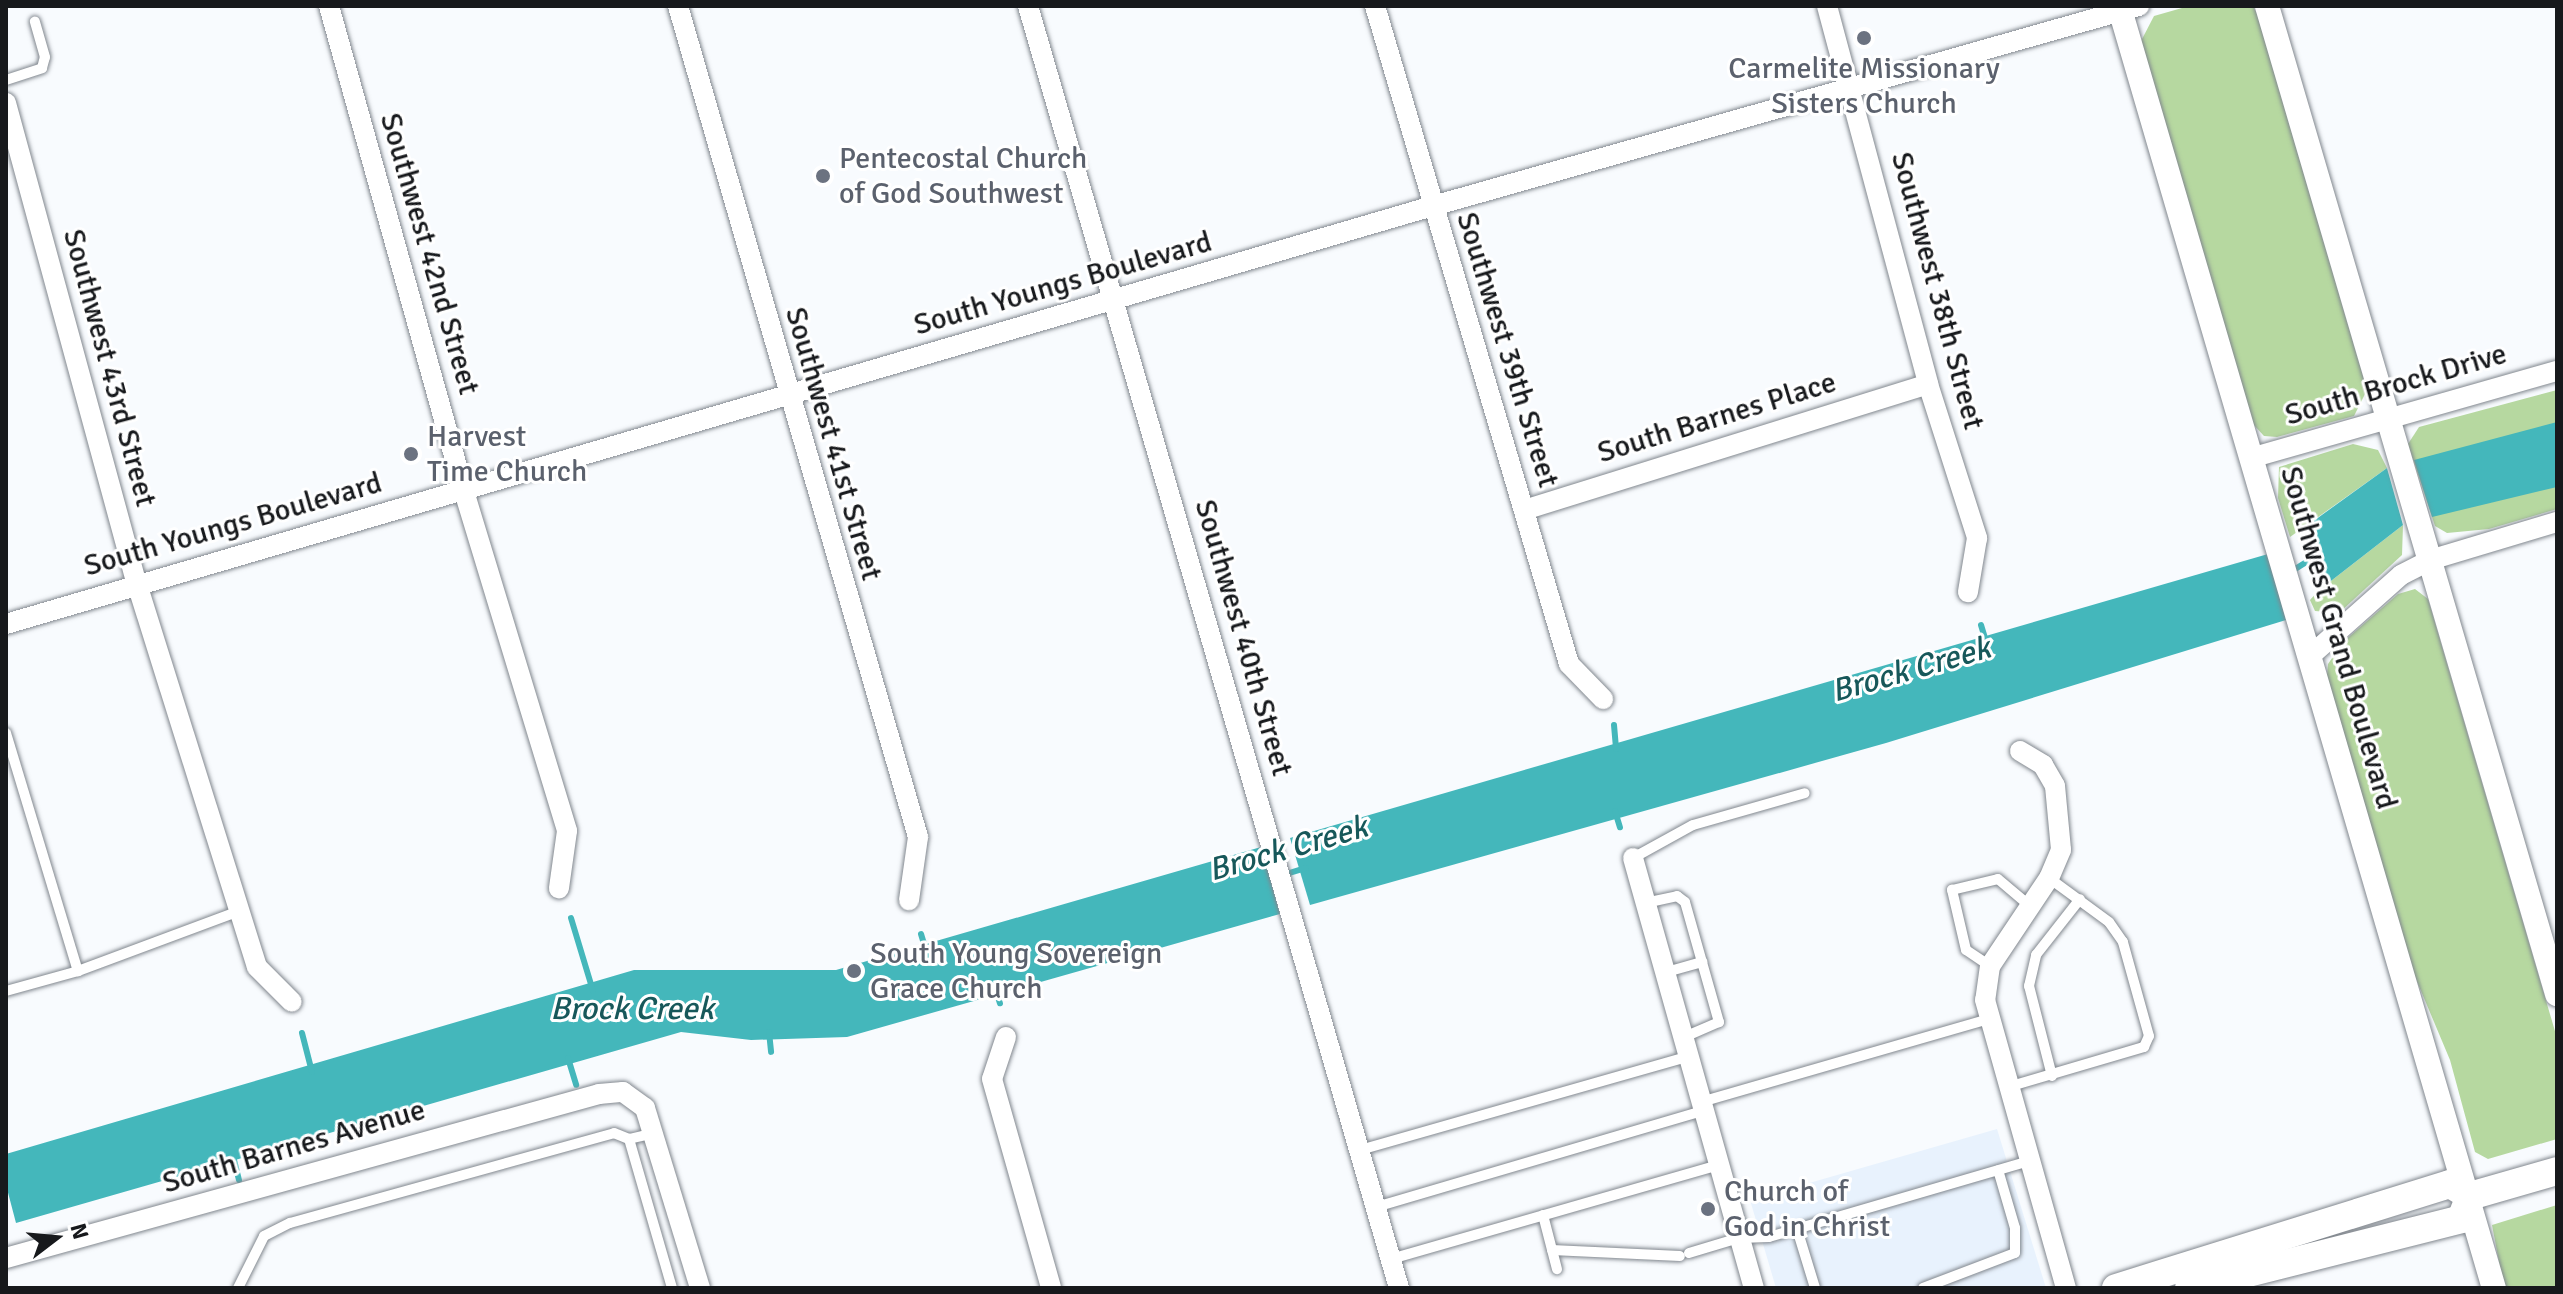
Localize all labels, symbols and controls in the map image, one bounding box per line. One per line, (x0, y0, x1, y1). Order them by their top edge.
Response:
marker: Carmelite Missionary Sisters Church (1855, 29, 1873, 47)
place label: Carmelite Missionary Sisters Church (1728, 51, 2000, 122)
street label: Southwest 42nd Street (372, 109, 486, 399)
place label: Pentecostal Church of God Southwest (839, 141, 1087, 212)
street label: Southwest 38th Street (1883, 148, 1991, 434)
marker: Pentecostal Church of God Southwest (814, 167, 832, 185)
street label: Southwest 39th Street (1448, 208, 1566, 492)
street label: South Youngs Boulevard (910, 224, 1216, 344)
street label: Southwest 43rd Street (55, 226, 163, 510)
street label: Southwest 41st Street (777, 303, 889, 585)
street label: South Brock Drive (2281, 336, 2511, 434)
street label: South Barnes Place (1593, 365, 1841, 471)
place label: Harvest Time Church (427, 419, 587, 490)
marker: Harvest Time Church (402, 445, 420, 463)
street label: Southwest Grand Boulevard (2272, 463, 2404, 813)
street label: South Youngs Boulevard (80, 465, 386, 585)
street label: Southwest 40th Street (1186, 496, 1300, 780)
water label: Brock Creek (1827, 629, 1995, 711)
water label: Brock Creek (1204, 808, 1372, 890)
place label: South Young Sovereign Grace Church (870, 936, 1162, 1006)
marker: South Young Sovereign Grace Church (845, 962, 863, 980)
water label: Brock Creek (550, 990, 714, 1028)
street label: South Barnes Avenue (159, 1092, 429, 1202)
place label: Church of God in Christ (1724, 1174, 1890, 1244)
north arrow (16, 1198, 96, 1278)
marker: Church of God in Christ (1699, 1200, 1717, 1218)
text: N (64, 1220, 95, 1242)

